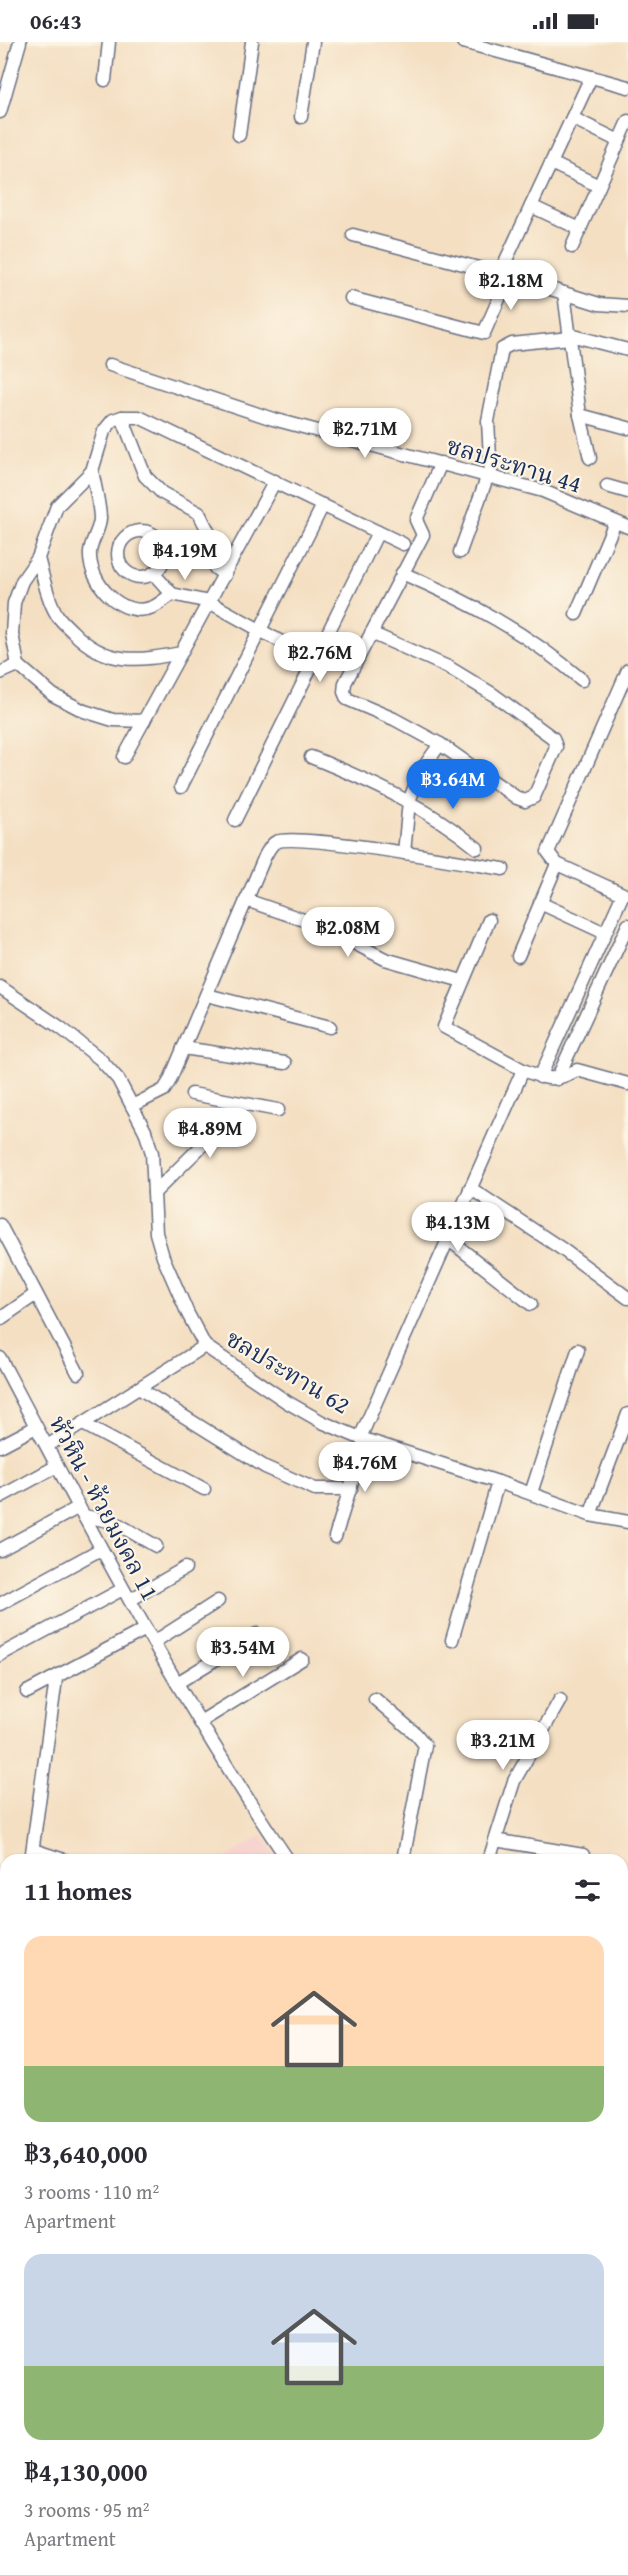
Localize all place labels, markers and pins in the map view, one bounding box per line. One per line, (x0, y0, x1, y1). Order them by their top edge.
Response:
pin: ฿2.18M (462, 260, 560, 311)
pin: ฿2.71M (316, 408, 414, 459)
pin: ฿4.19M (136, 530, 234, 581)
pin: ฿2.76M (271, 632, 369, 683)
pin: ฿3.64M (404, 759, 502, 810)
pin: ฿2.08M (299, 907, 397, 958)
pin: ฿4.89M (161, 1108, 259, 1159)
pin: ฿4.13M (409, 1202, 507, 1253)
pin: ฿4.76M (316, 1442, 414, 1493)
pin: ฿3.54M (194, 1627, 292, 1678)
pin: ฿3.21M (454, 1720, 552, 1771)

